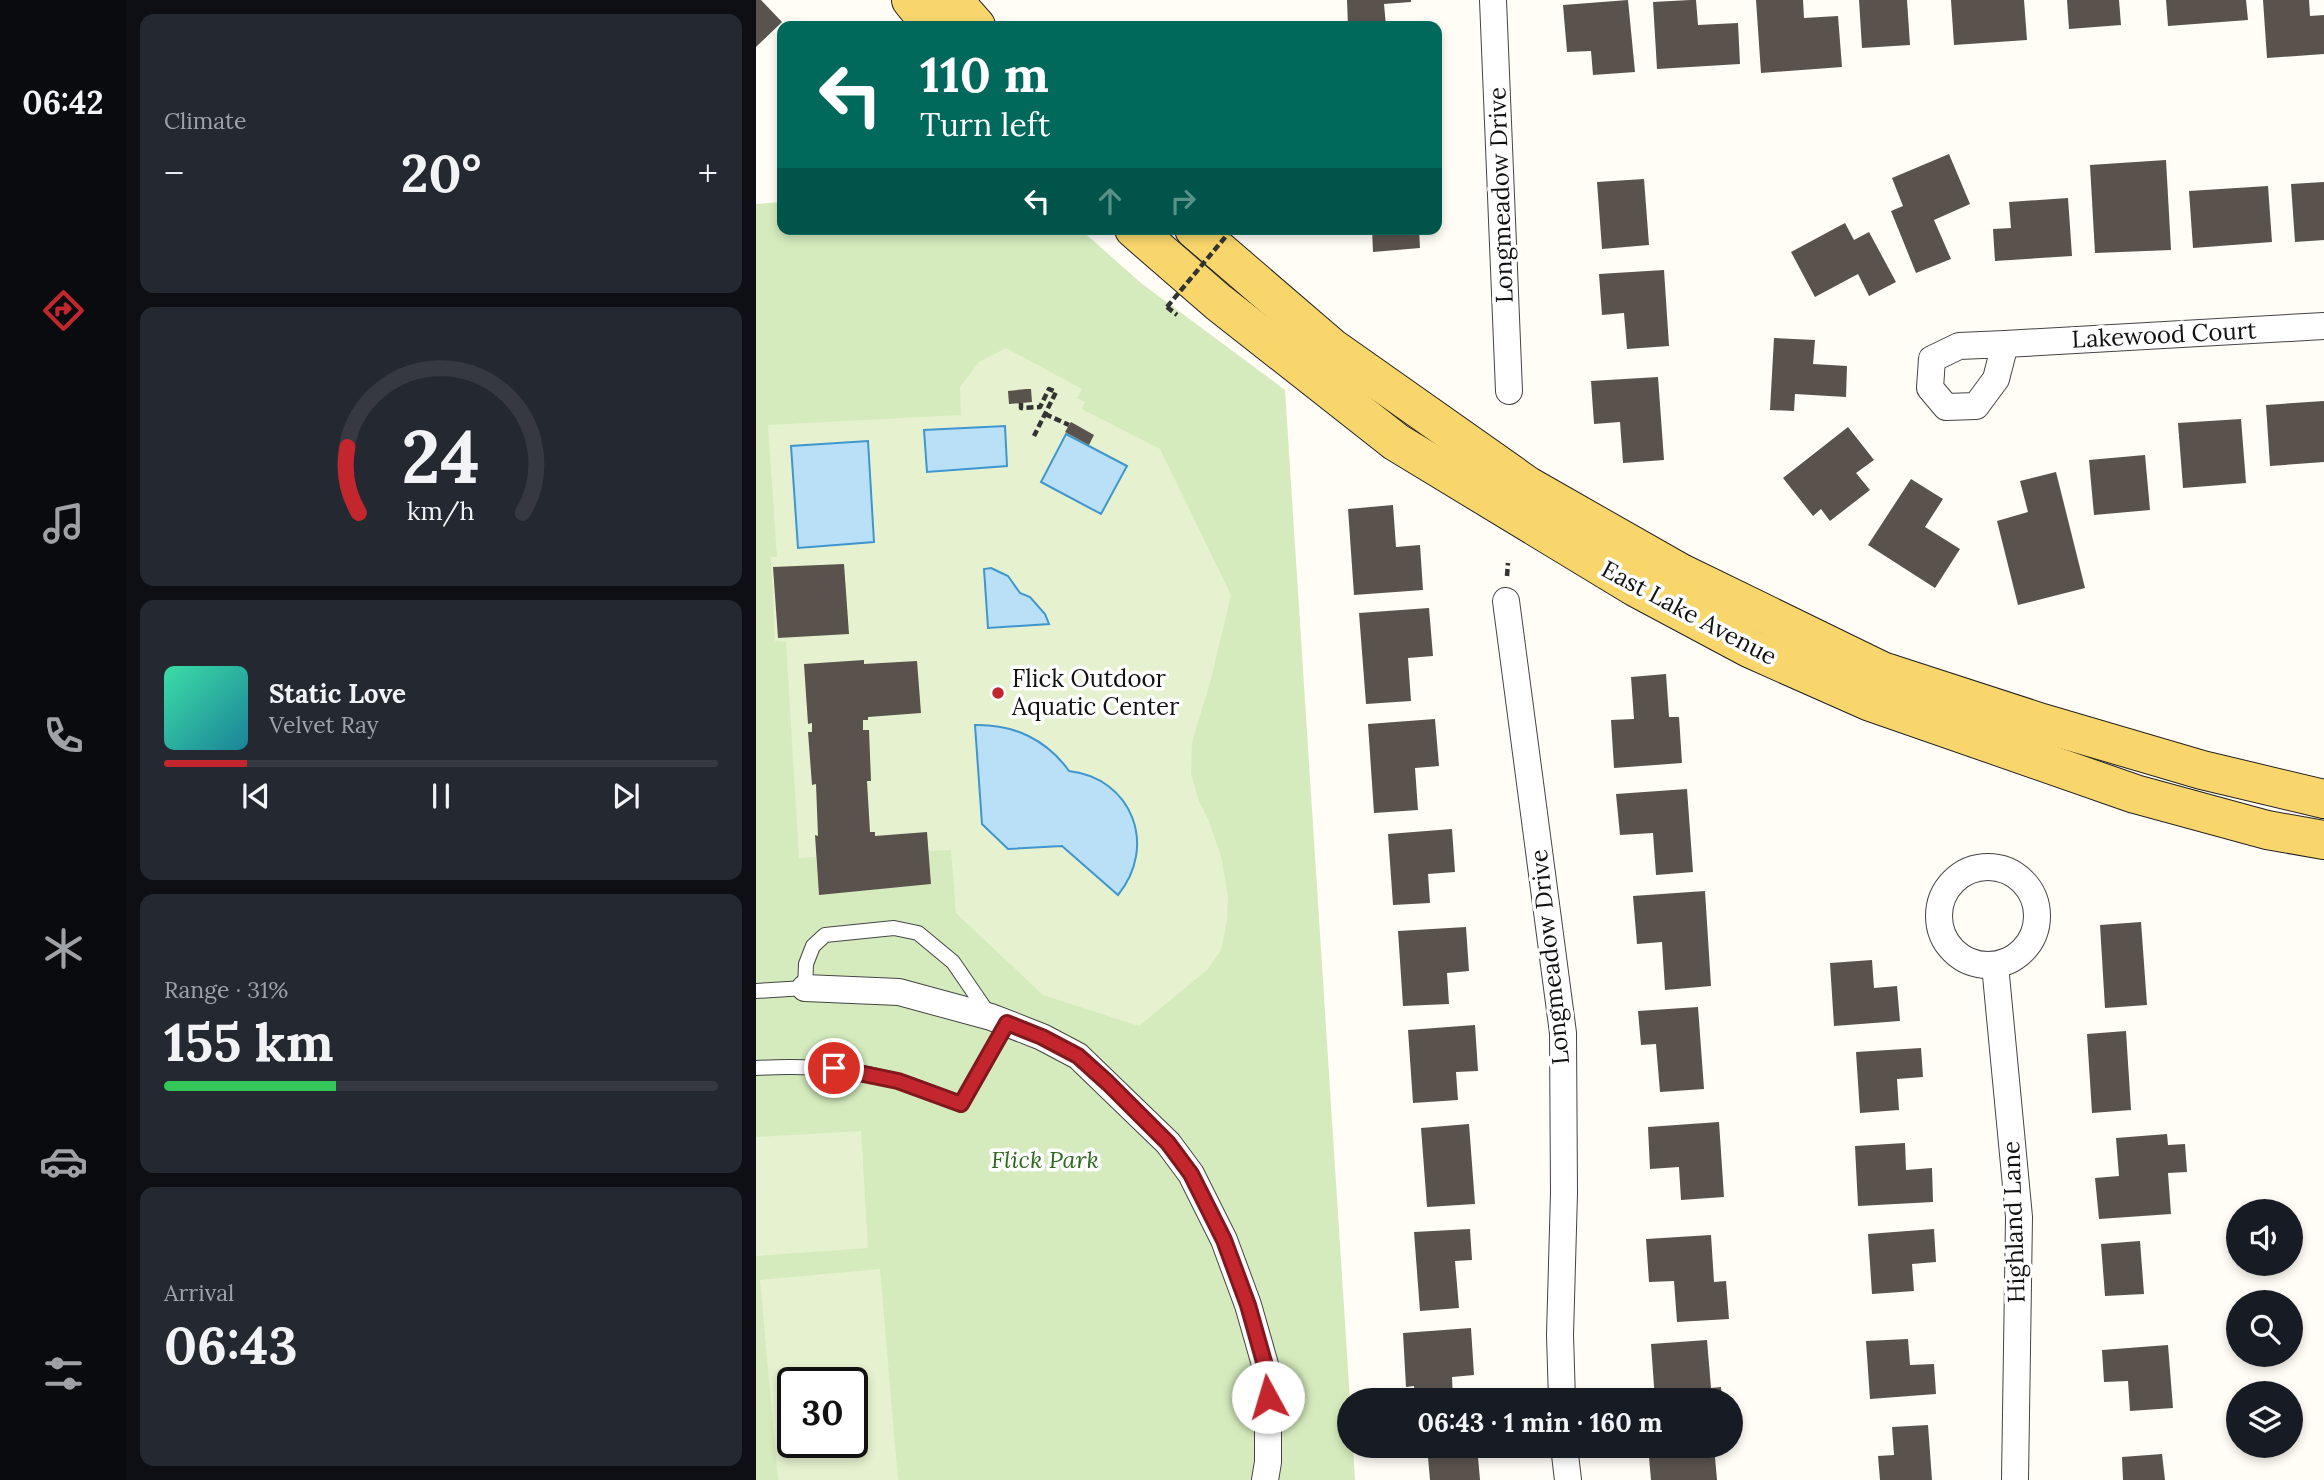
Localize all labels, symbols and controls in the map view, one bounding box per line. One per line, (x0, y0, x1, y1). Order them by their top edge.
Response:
text: 110 m (920, 43, 1049, 105)
icon: left (805, 49, 896, 140)
text: 06:42 (22, 82, 104, 123)
street label: Longmeadow Drive (1481, 86, 1520, 304)
text: Turn left (920, 104, 1050, 145)
text: Climate (164, 106, 246, 135)
text: 20° (401, 140, 481, 206)
text: − (164, 149, 184, 197)
text: + (698, 149, 718, 197)
icon: left (1018, 182, 1056, 220)
icon: ahead (1091, 182, 1129, 220)
icon: right (1164, 182, 1202, 220)
icon: directions (39, 286, 88, 335)
street label: Lakewood Court (2071, 314, 2258, 355)
text: 24 (402, 410, 480, 503)
text: km/h (407, 495, 475, 527)
icon: music (39, 499, 88, 548)
street label: East Lake Avenue (1596, 553, 1782, 672)
place label: Flick Outdoor Aquatic Center (1011, 663, 1180, 722)
text: Static Love (269, 677, 406, 710)
marker: Flick Outdoor Aquatic Center (990, 685, 1006, 701)
text: Velvet Ray (269, 710, 379, 739)
icon: phone (39, 711, 88, 760)
icon: previous (237, 777, 275, 815)
icon: pause (422, 777, 460, 815)
icon: next (607, 777, 645, 815)
street label: Longmeadow Drive (1523, 848, 1576, 1066)
icon: climate (39, 924, 88, 973)
text: Range · 31% (164, 975, 288, 1004)
text: 155 km (164, 1009, 334, 1075)
pin (804, 1038, 864, 1098)
icon: arrive (815, 1049, 853, 1087)
icon: car (39, 1137, 88, 1186)
street label: Highland Lane (1995, 1141, 2032, 1304)
park label: Flick Park (991, 1144, 1099, 1175)
map controls (2226, 1199, 2303, 1458)
button: sound (2226, 1199, 2303, 1276)
text: Arrival (164, 1278, 234, 1307)
button: search (2226, 1290, 2303, 1367)
text: 06:43 (164, 1312, 298, 1378)
icon: filters (39, 1349, 88, 1398)
position arrow (1231, 1360, 1305, 1434)
speed limit sign: 30 (777, 1367, 868, 1458)
button: layers (2226, 1381, 2303, 1458)
text: 06:43 · 1 min · 160 m (1417, 1406, 1663, 1439)

